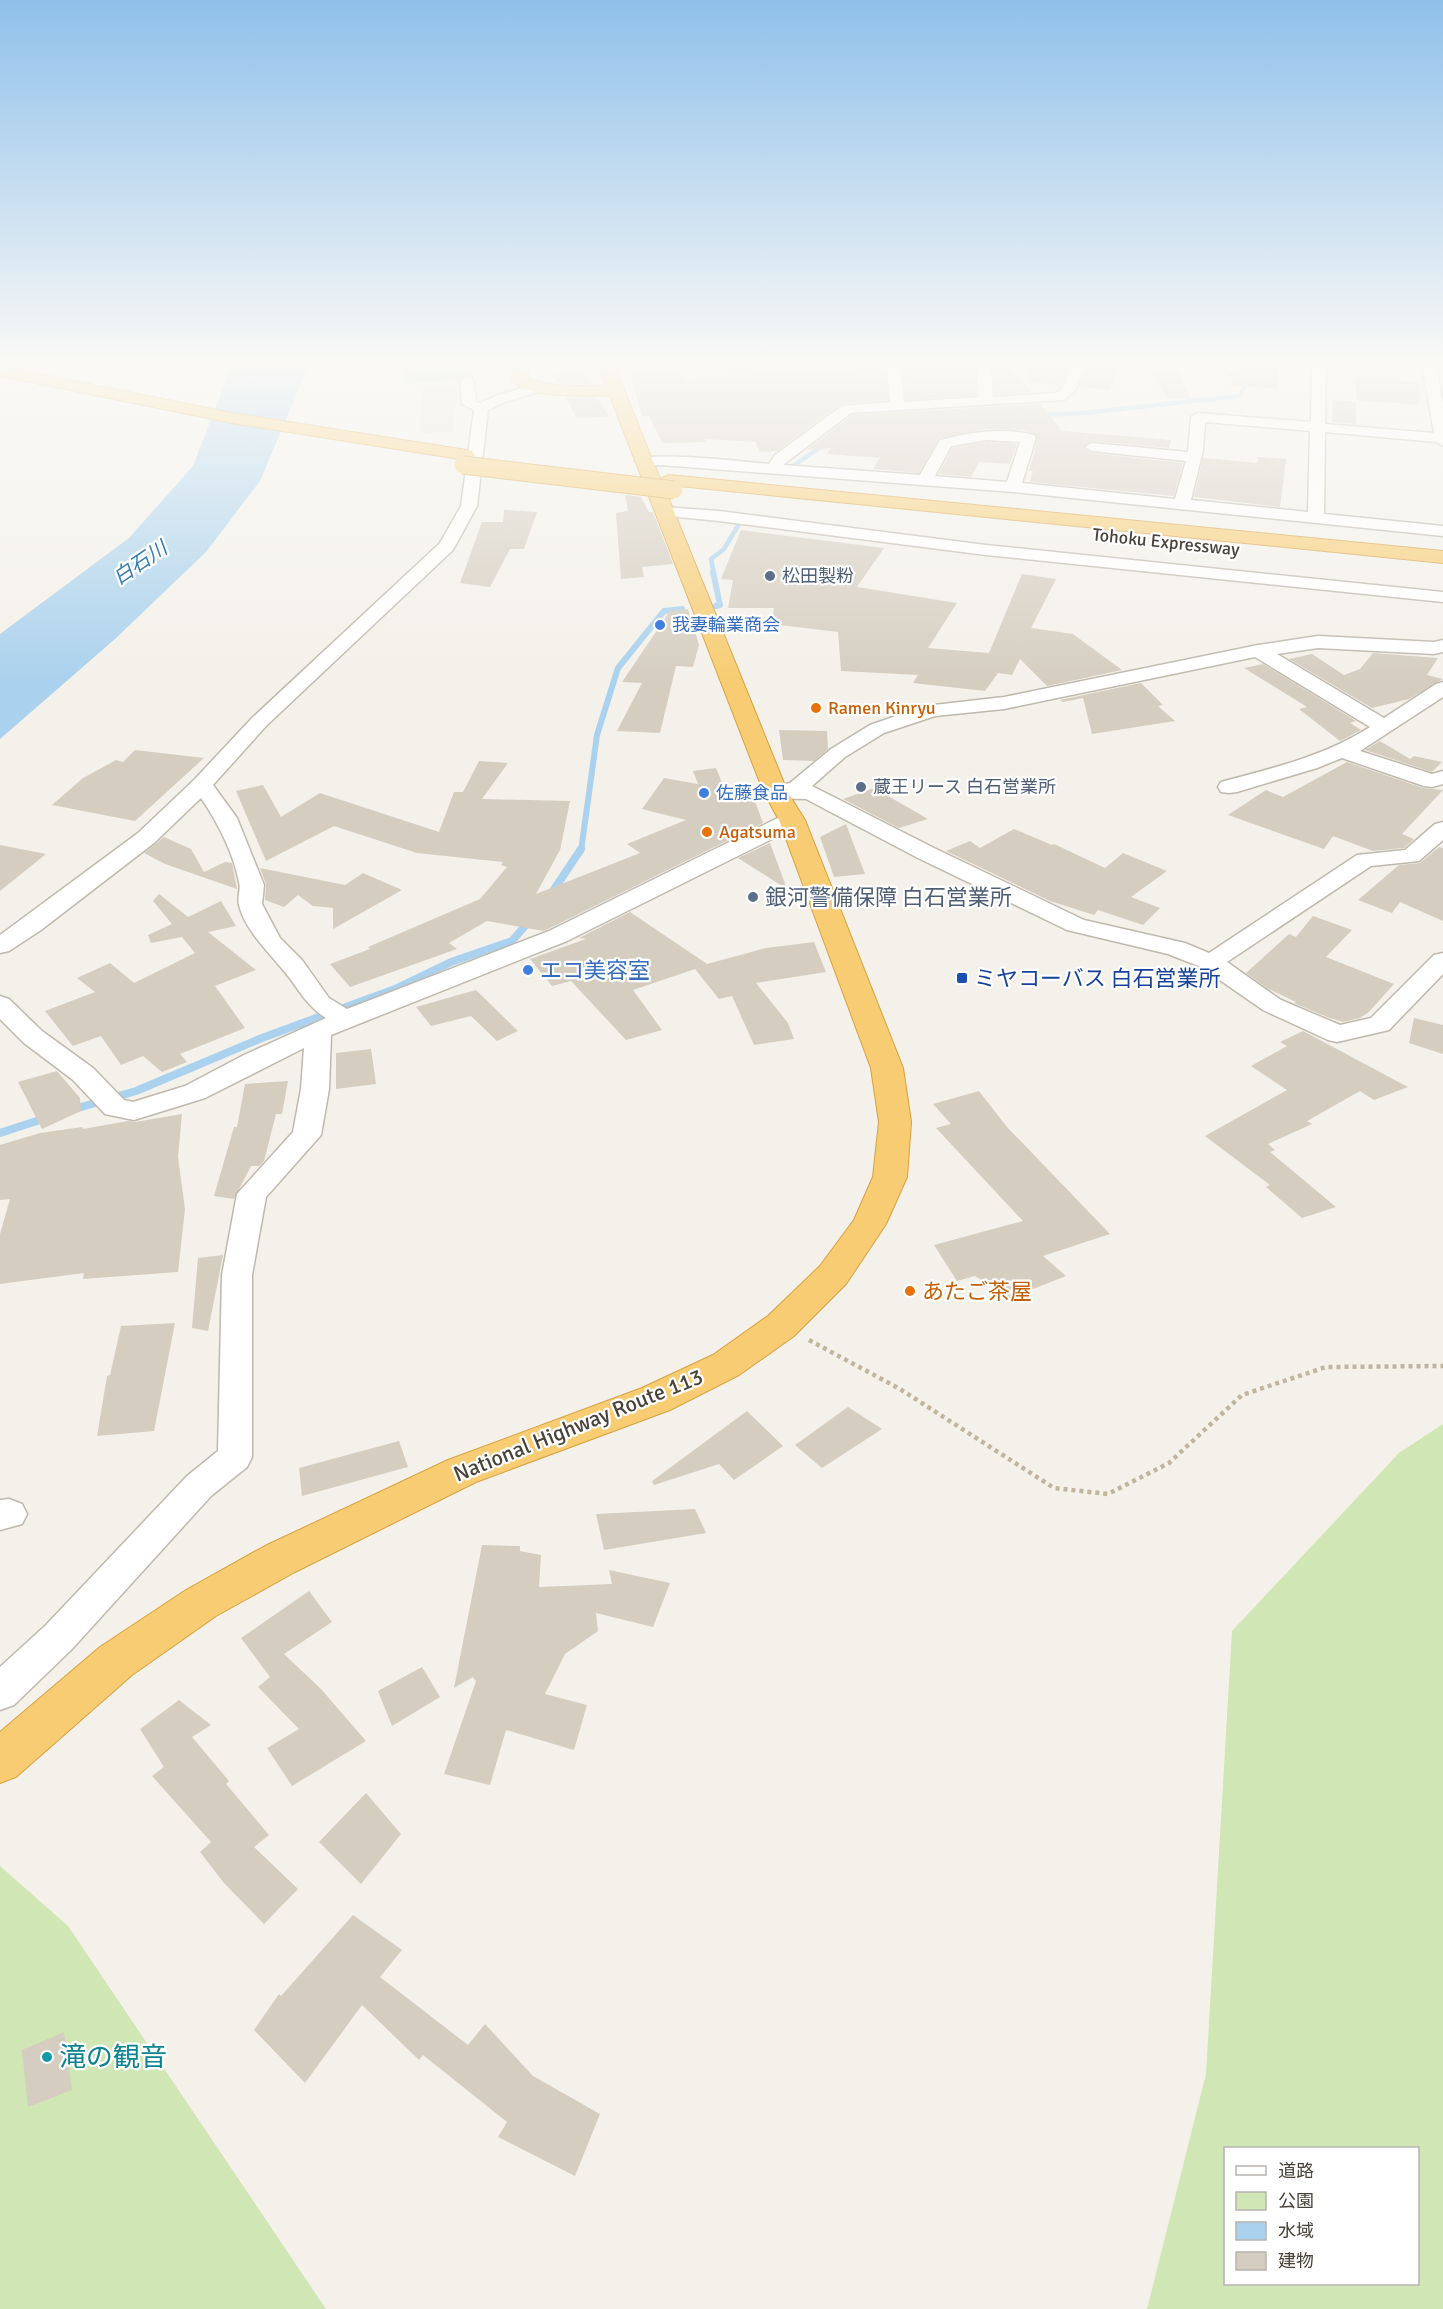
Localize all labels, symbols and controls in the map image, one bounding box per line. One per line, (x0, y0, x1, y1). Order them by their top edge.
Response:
street label: Tohoku Expressway (1091, 523, 1241, 561)
water label: 白石川 (108, 535, 174, 590)
place label: 松田製粉 (782, 565, 854, 587)
marker: 松田製粉 (763, 569, 777, 583)
place label: 我妻輪業商会 (672, 614, 780, 636)
marker: 我妻輪業商会 (653, 618, 667, 632)
place label: Ramen Kinryu (828, 697, 936, 719)
marker: Ramen Kinryu (809, 701, 823, 715)
place label: 蔵王リース 白石営業所 (873, 776, 1056, 798)
marker: 蔵王リース 白石営業所 (854, 780, 868, 794)
place label: 佐藤食品 (716, 782, 788, 804)
marker: 佐藤食品 (697, 786, 711, 800)
place label: Agatsuma (719, 821, 796, 843)
marker: Agatsuma (700, 825, 714, 839)
place label: 銀河警備保障 白石営業所 (765, 884, 1012, 911)
marker: 銀河警備保障 白石営業所 (746, 890, 760, 904)
place label: エコ美容室 (540, 957, 650, 984)
marker: エコ美容室 (521, 963, 535, 977)
place label: ミヤコーバス 白石営業所 (974, 965, 1221, 992)
marker: ミヤコーバス 白石営業所 (955, 971, 969, 985)
place label: あたご茶屋 (922, 1278, 1032, 1305)
marker: あたご茶屋 (903, 1284, 917, 1298)
street label: National Highway Route 113 (449, 1363, 707, 1487)
place label: 滝の観音 (59, 2041, 167, 2074)
marker: 滝の観音 (40, 2050, 54, 2064)
legend (1224, 2147, 1419, 2285)
text: 道路 (1278, 2160, 1314, 2182)
text: 公園 (1278, 2190, 1314, 2212)
text: 水域 (1278, 2220, 1314, 2242)
text: 建物 (1278, 2250, 1314, 2272)

